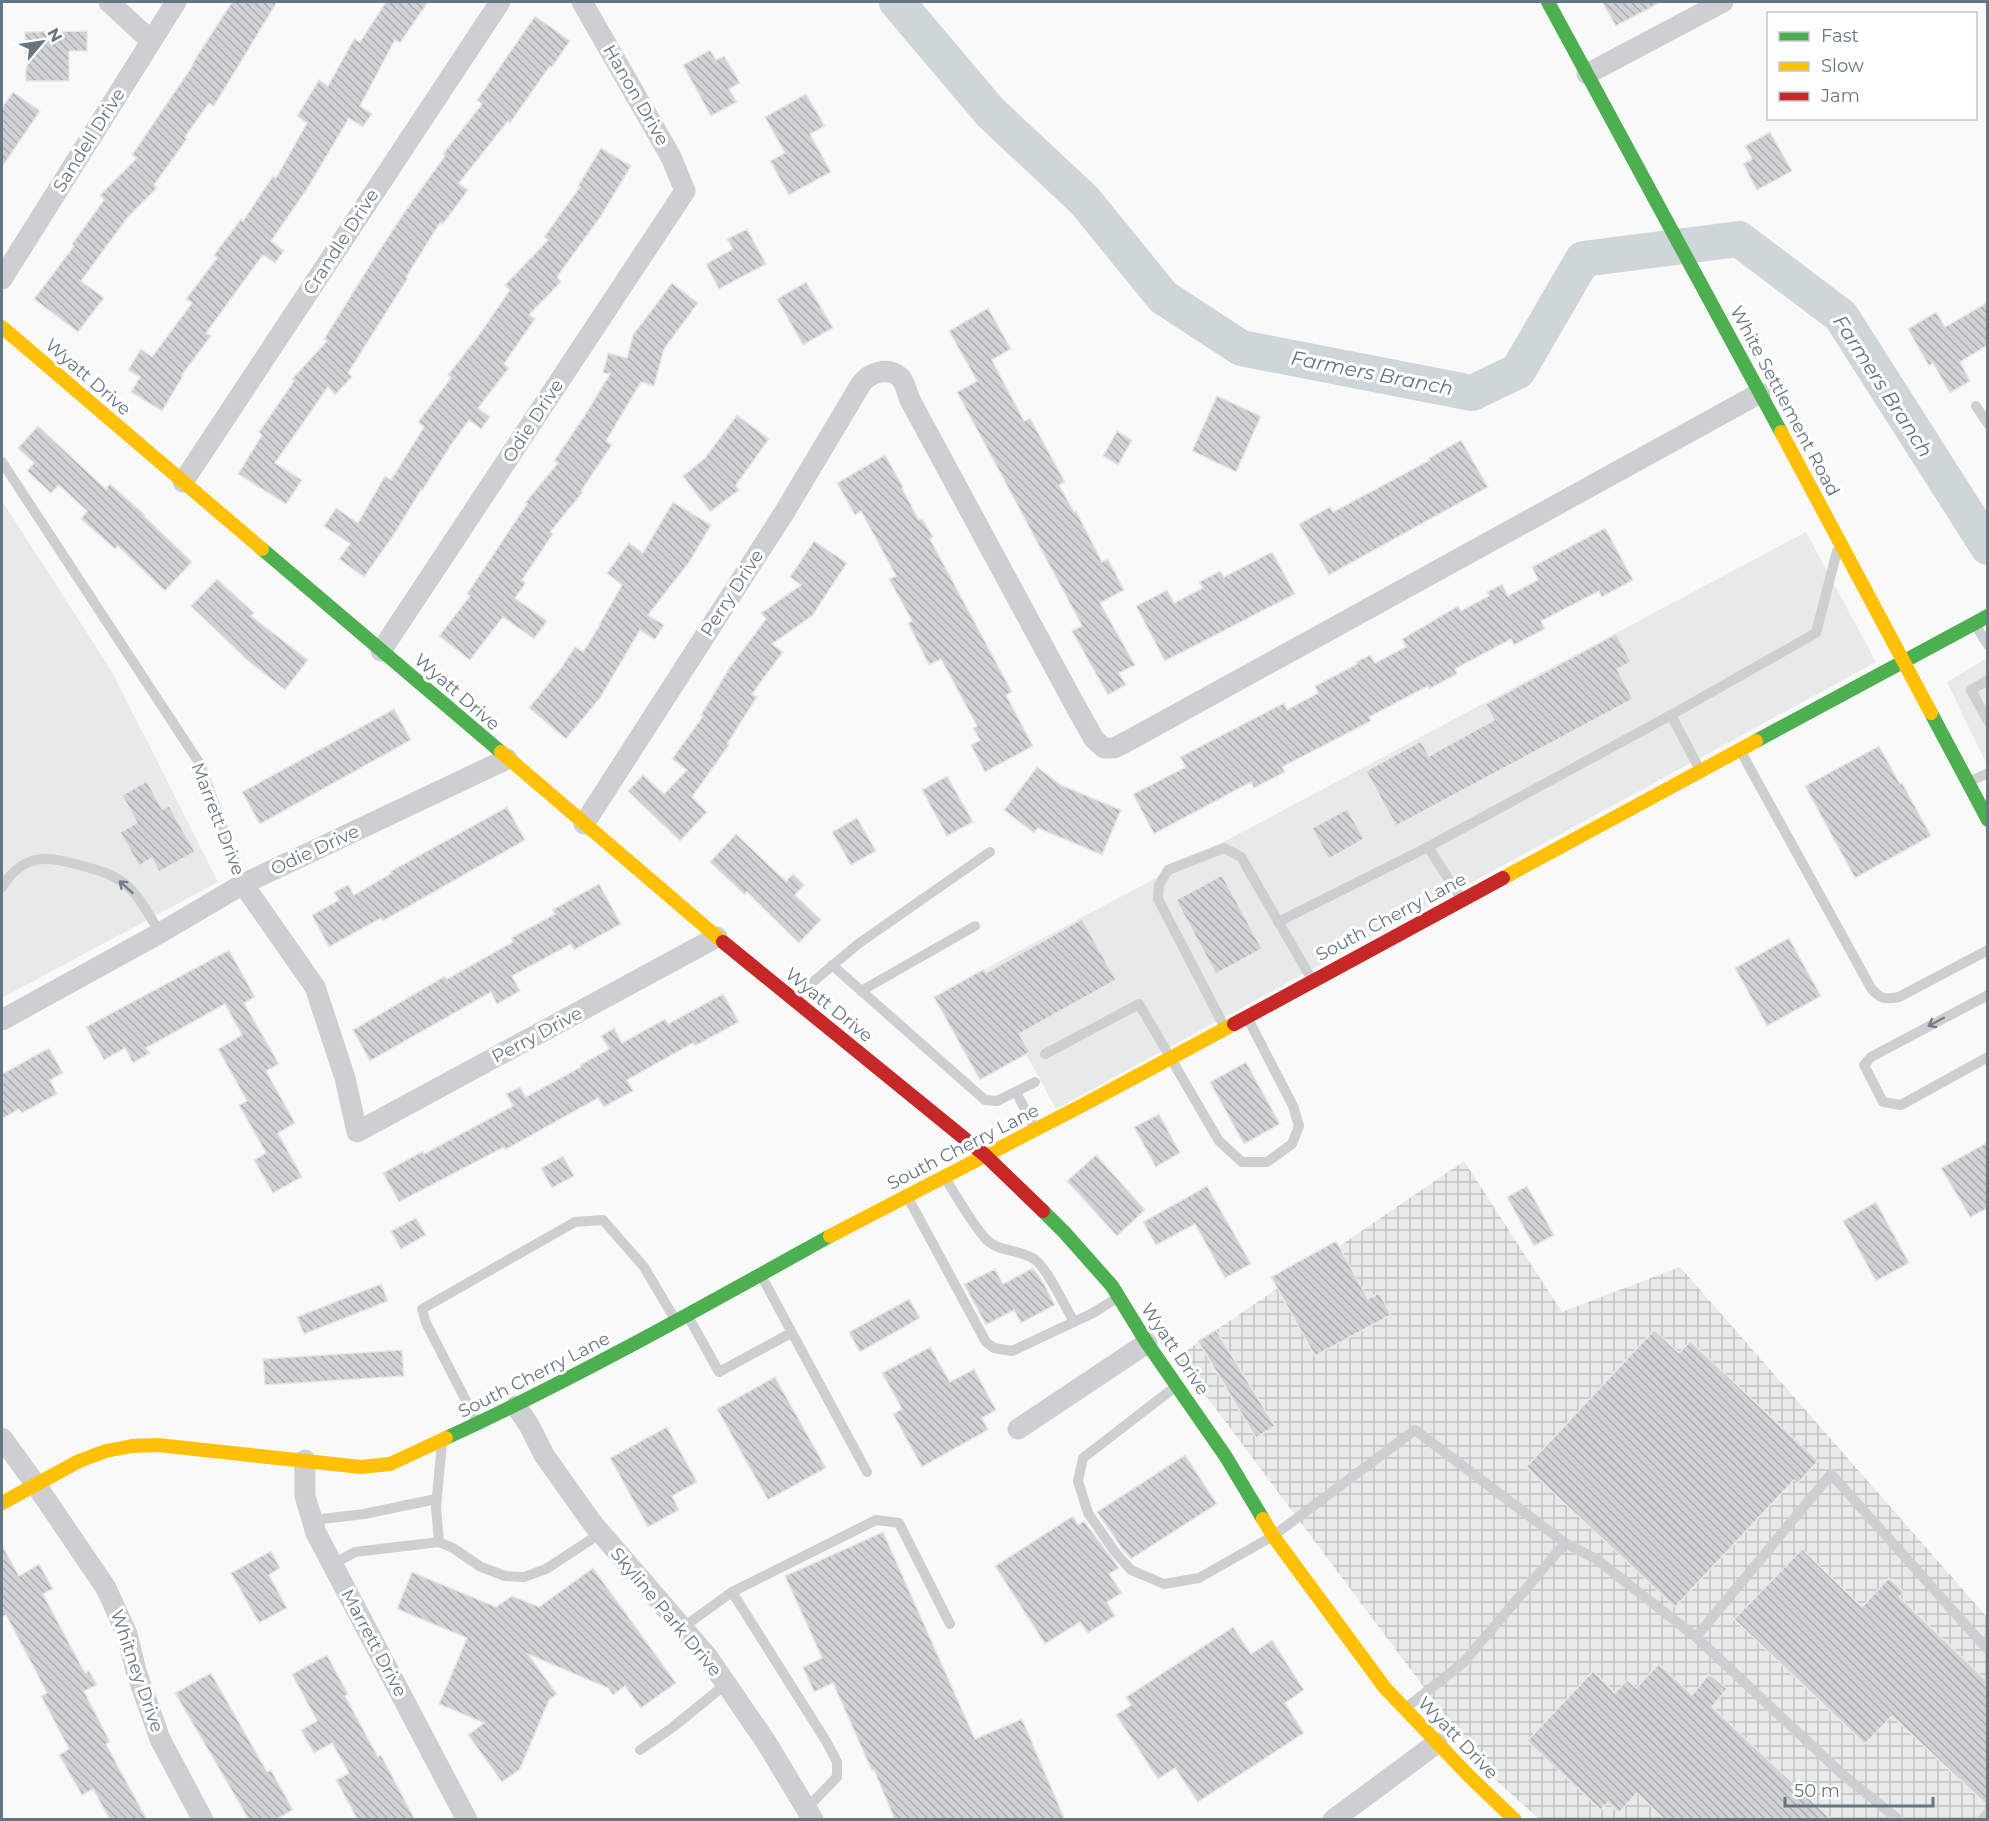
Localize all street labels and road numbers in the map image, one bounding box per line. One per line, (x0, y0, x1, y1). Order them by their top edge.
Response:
street label: Hanon Drive (598, 41, 674, 149)
street label: Sandell Drive (48, 84, 130, 196)
street label: Crandle Drive (299, 185, 383, 299)
street label: White Settlement Road (1725, 302, 1845, 500)
street label: Wyatt Drive (41, 334, 135, 420)
street label: Odie Drive (498, 375, 568, 467)
street label: Perry Drive (696, 545, 768, 641)
street label: Wyatt Drive (410, 649, 504, 735)
street label: Marrett Drive (186, 760, 250, 879)
street label: Odie Drive (267, 820, 363, 880)
street label: South Cherry Lane (1312, 868, 1470, 966)
street label: Wyatt Drive (781, 963, 877, 1047)
street label: Perry Drive (488, 1002, 586, 1068)
street label: South Cherry Lane (883, 1099, 1043, 1195)
street label: Wyatt Drive (1136, 1299, 1214, 1399)
street label: South Cherry Lane (454, 1327, 614, 1423)
street label: Skyline Park Drive (606, 1543, 726, 1681)
street label: Marrett Drive (336, 1585, 412, 1701)
street label: Whitney Drive (106, 1607, 168, 1735)
street label: Wyatt Drive (1413, 1692, 1503, 1784)

